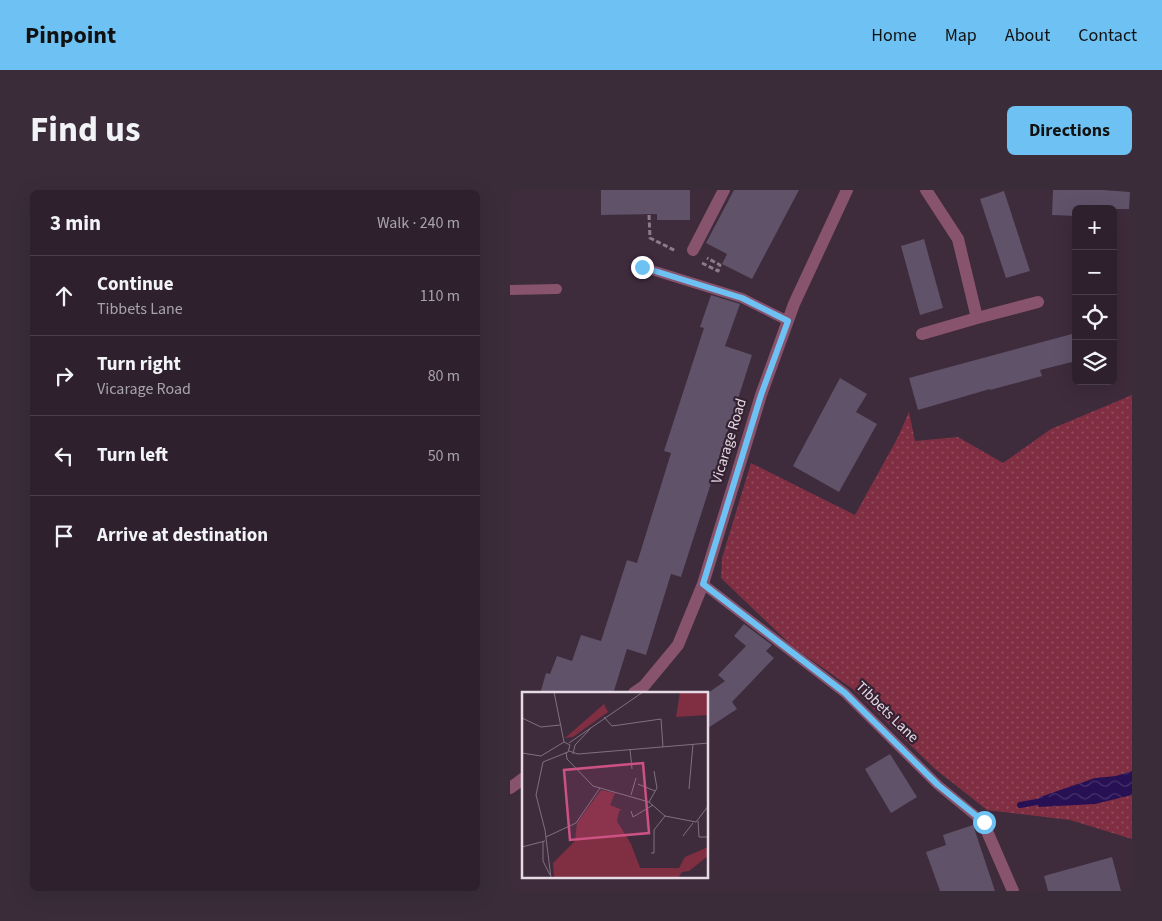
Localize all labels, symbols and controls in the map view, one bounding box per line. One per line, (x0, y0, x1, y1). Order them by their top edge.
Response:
text: Pinpoint (25, 18, 116, 53)
text: Home (871, 23, 917, 48)
text: Map (945, 23, 977, 48)
text: About (1005, 23, 1050, 48)
text: Contact (1078, 23, 1137, 48)
text: Find us (30, 105, 140, 155)
button: Directions (1007, 106, 1132, 155)
map controls (1072, 205, 1117, 385)
button: + (1072, 205, 1117, 250)
text: 3 min (50, 208, 101, 238)
text: Walk · 240 m (377, 212, 460, 234)
button: − (1072, 250, 1117, 295)
route end (631, 256, 654, 279)
text: Continue (97, 271, 174, 298)
icon: ahead (50, 282, 78, 310)
text: 110 m (420, 285, 460, 307)
button: locate (1072, 295, 1117, 340)
text: Tibbets Lane (97, 298, 183, 320)
button: layers (1072, 340, 1117, 385)
text: Turn right (97, 351, 181, 378)
icon: right (50, 362, 78, 390)
text: 80 m (428, 365, 460, 387)
text: Vicarage Road (97, 378, 191, 400)
street label: Vicarage Road (706, 396, 752, 486)
icon: left (50, 442, 78, 470)
text: Turn left (97, 442, 168, 469)
text: 50 m (428, 445, 460, 467)
icon: arrive (50, 522, 78, 550)
text: Arrive at destination (97, 522, 268, 549)
street label: Tibbets Lane (851, 677, 923, 747)
inset map (522, 692, 709, 878)
route start (973, 811, 996, 834)

